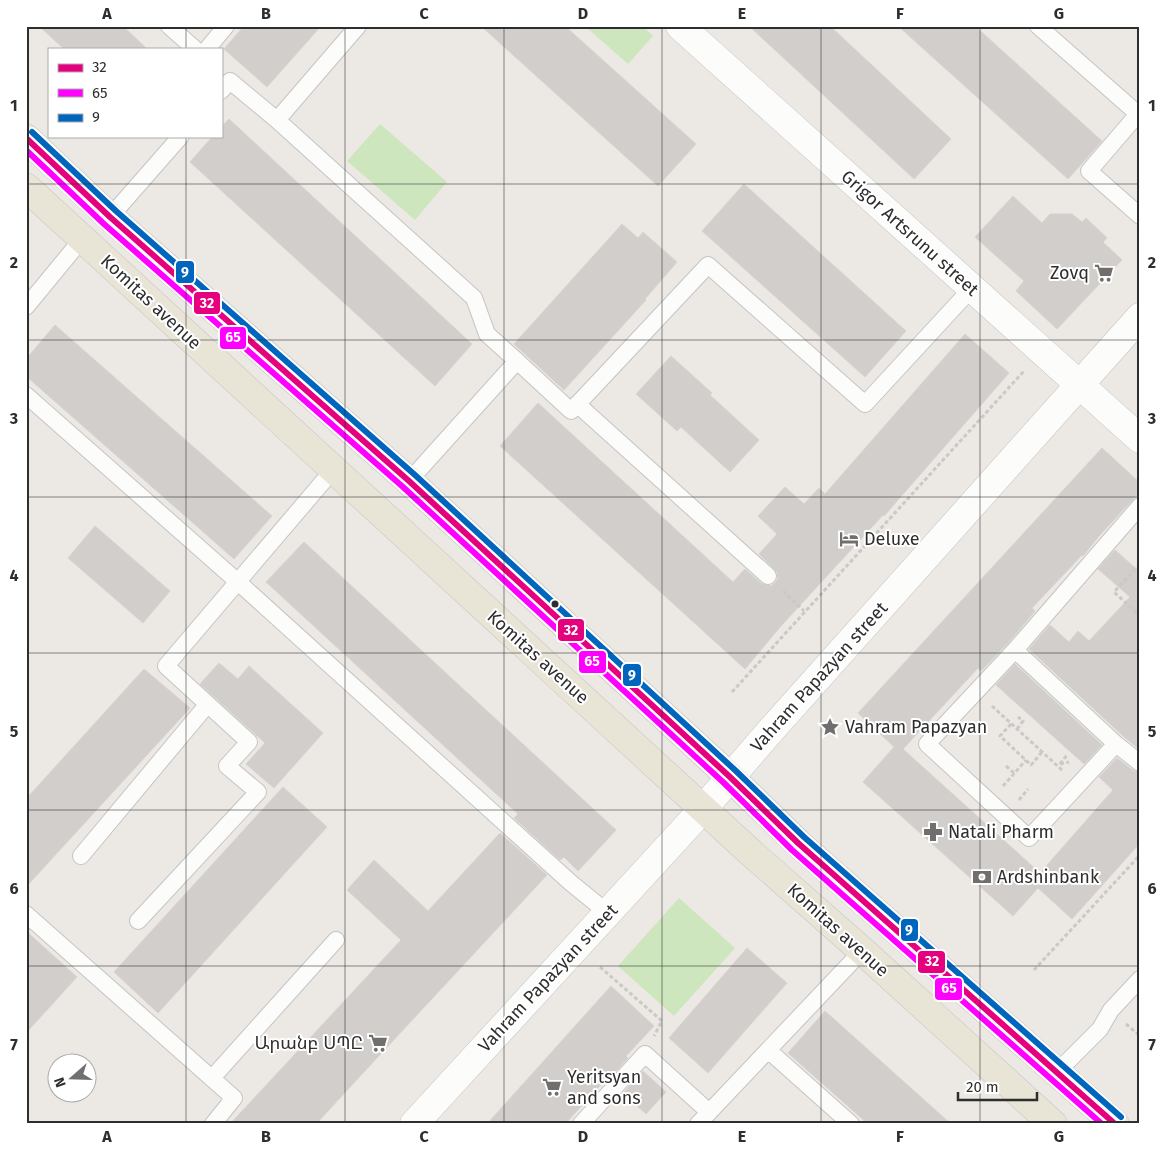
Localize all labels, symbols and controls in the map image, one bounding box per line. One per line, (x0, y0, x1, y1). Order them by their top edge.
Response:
text: A (101, 4, 112, 23)
text: B (261, 4, 271, 23)
text: C (419, 4, 429, 23)
text: D (578, 4, 588, 23)
text: E (738, 4, 746, 23)
text: F (896, 4, 904, 23)
text: G (1054, 4, 1064, 23)
legend (48, 48, 222, 138)
text: 32 (92, 58, 107, 76)
text: 65 (92, 84, 107, 102)
text: 1 (10, 96, 18, 115)
text: 1 (1148, 96, 1156, 115)
text: 9 (92, 108, 100, 126)
street label: Grigor Artsrunu street (837, 165, 984, 301)
street label: Komitas avenue (96, 250, 206, 354)
text: 2 (10, 253, 18, 272)
text: 2 (1148, 253, 1156, 272)
line badge: 9 (175, 260, 195, 284)
place label: Zovq (1050, 262, 1089, 284)
supermarket icon: Zovq (1093, 262, 1115, 284)
text: 9 (181, 264, 189, 281)
line badge: 32 (193, 291, 221, 315)
text: 32 (199, 295, 214, 312)
line badge: 65 (219, 326, 247, 350)
text: 65 (225, 329, 241, 346)
text: 3 (9, 409, 18, 428)
text: 3 (1147, 409, 1156, 428)
hotel icon: Deluxe (838, 528, 860, 550)
place label: Deluxe (864, 528, 920, 550)
text: 4 (9, 566, 19, 585)
text: 4 (1147, 566, 1157, 585)
street label: Vahram Papazyan street (746, 597, 893, 757)
unlabelled marker (550, 599, 560, 609)
street label: Komitas avenue (483, 606, 593, 708)
line badge: 32 (557, 618, 585, 642)
text: 32 (563, 622, 578, 639)
line badge: 65 (578, 650, 607, 674)
text: 65 (584, 653, 600, 670)
line badge: 9 (622, 663, 642, 687)
text: 9 (628, 667, 636, 684)
place icon: Vahram Papazyan (819, 716, 841, 738)
place label: Vahram Papazyan (845, 716, 987, 738)
text: 5 (10, 722, 19, 741)
text: 5 (1148, 722, 1157, 741)
pharmacy icon: Natali Pharm (922, 821, 944, 843)
place label: Natali Pharm (948, 821, 1054, 843)
bank icon: Ardshinbank (971, 866, 993, 888)
place label: Ardshinbank (997, 866, 1100, 888)
text: 6 (9, 879, 19, 898)
street label: Komitas avenue (783, 879, 893, 981)
text: 6 (1147, 879, 1157, 898)
street label: Vahram Papazyan street (474, 899, 623, 1057)
line badge: 9 (900, 918, 919, 942)
text: 9 (905, 922, 913, 939)
line badge: 32 (917, 950, 946, 974)
text: 32 (924, 953, 939, 970)
line badge: 65 (934, 977, 963, 1001)
text: 65 (941, 980, 957, 997)
place label: Արանբ ՍՊԸ (255, 1032, 363, 1054)
supermarket icon: Արանբ ՍՊԸ (367, 1032, 389, 1054)
text: 7 (10, 1035, 18, 1054)
text: 7 (1148, 1035, 1156, 1054)
north arrow (48, 1052, 98, 1102)
place label: Yeritsyan and sons (567, 1066, 641, 1109)
scale bar (958, 1070, 1037, 1102)
text: N (51, 1075, 70, 1090)
supermarket icon: Yeritsyan and sons (541, 1076, 563, 1098)
text: 20 m (966, 1078, 999, 1096)
text: A (101, 1127, 112, 1146)
text: B (261, 1127, 271, 1146)
text: C (419, 1127, 429, 1146)
text: D (578, 1127, 588, 1146)
text: E (738, 1127, 746, 1146)
text: F (896, 1127, 904, 1146)
text: G (1054, 1127, 1064, 1146)

